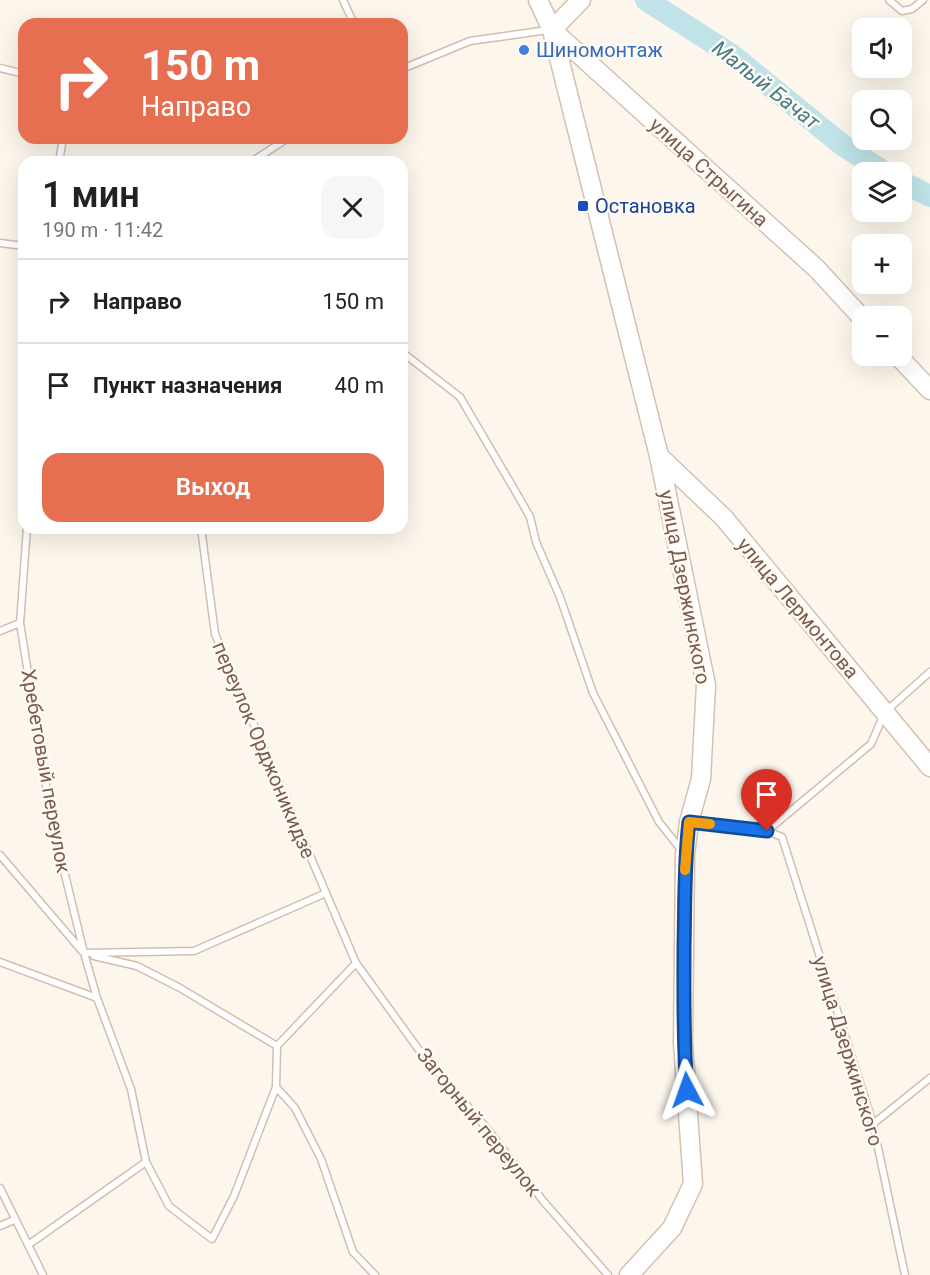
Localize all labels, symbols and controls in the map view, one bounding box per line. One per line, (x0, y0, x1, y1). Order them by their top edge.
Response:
map controls (852, 18, 912, 366)
button: sound (852, 18, 912, 78)
water label: Малый Бачат (708, 36, 825, 135)
place label: Шиномонтаж (536, 38, 663, 62)
text: 150 m (141, 41, 260, 90)
icon: right (42, 42, 120, 120)
marker: Шиномонтаж (517, 43, 531, 57)
button: search (852, 90, 912, 150)
text: Направо (141, 91, 251, 123)
street label: улица Стрыгина (645, 112, 773, 232)
button: layers (852, 162, 912, 222)
text: 1 мин (42, 174, 140, 216)
button: close (321, 176, 384, 239)
place label: Остановка (595, 194, 696, 218)
marker: Остановка (576, 199, 590, 213)
text: 190 m · 11:42 (42, 218, 163, 242)
button: + (852, 234, 912, 294)
icon: right (42, 285, 75, 318)
text: Направо (93, 289, 182, 314)
text: 150 m (322, 289, 384, 314)
button: − (852, 306, 912, 366)
icon: arrive (42, 369, 75, 402)
text: Пункт назначения (93, 373, 282, 398)
text: 40 m (335, 373, 384, 398)
button: Выход (42, 453, 384, 522)
street label: улица Дзержинского (654, 488, 716, 686)
street label: улица Лермонтова (732, 533, 864, 683)
street label: переулок Орджоникидзе (207, 638, 321, 862)
street label: Хребетовый переулок (16, 667, 76, 875)
pin (741, 769, 792, 831)
icon: arrive (750, 778, 783, 811)
street label: улица Дзержинского (808, 953, 888, 1149)
street label: Загорный переулок (412, 1043, 546, 1201)
position arrow (655, 1058, 719, 1122)

